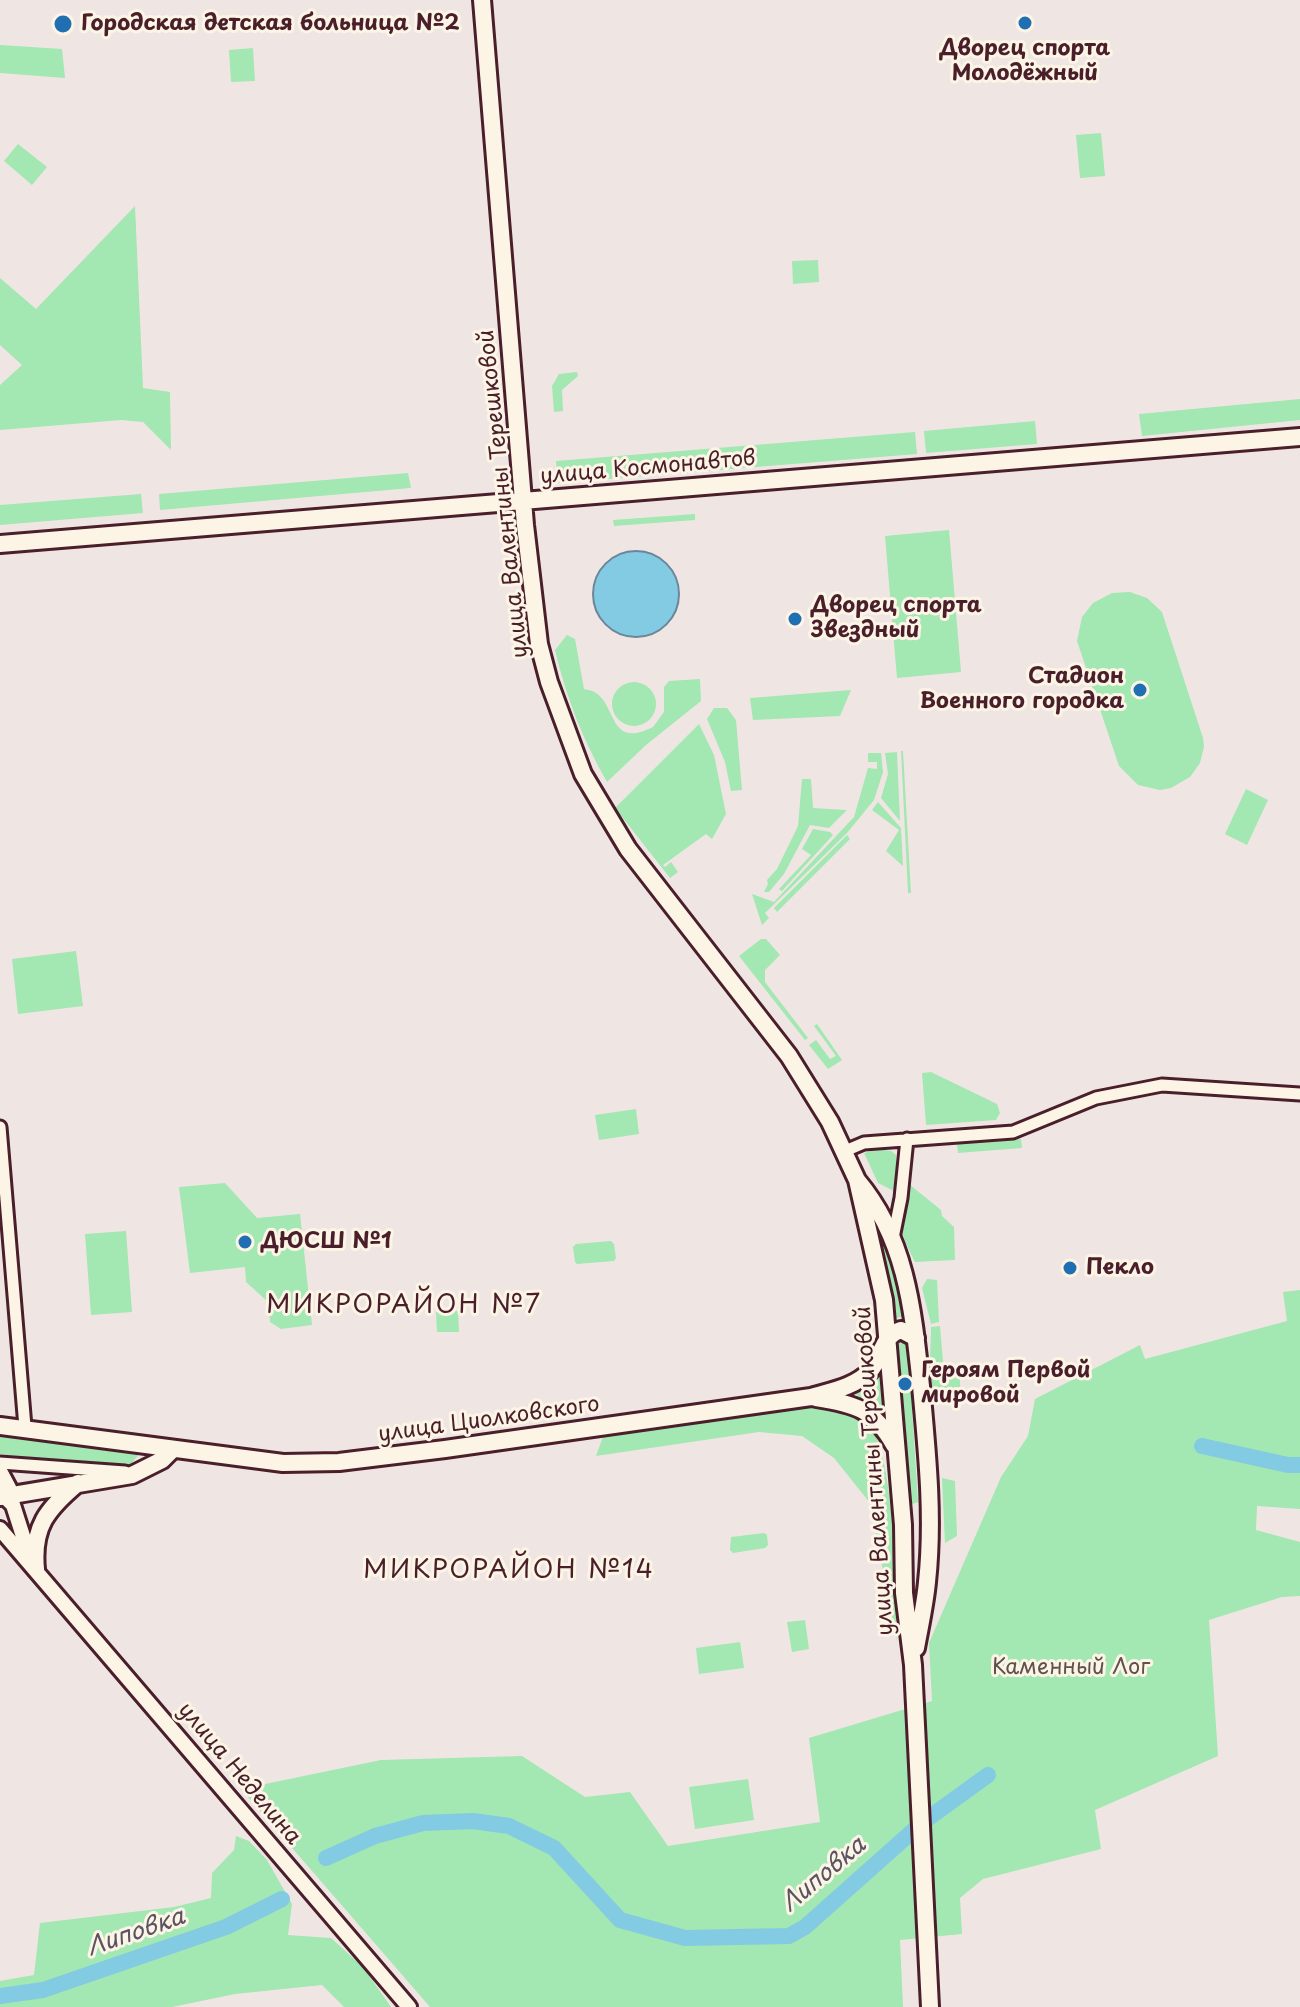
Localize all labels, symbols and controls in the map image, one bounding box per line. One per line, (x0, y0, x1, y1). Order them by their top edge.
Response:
place label: Городская детская больница №2 (81, 11, 460, 37)
marker: Городская детская больница №2 (52, 13, 74, 35)
marker: Дворец спорта Молодёжный (1016, 14, 1034, 32)
place label: Дворец спорта Молодёжный (940, 36, 1110, 88)
street label: улица Валентины Терешковой (474, 328, 534, 660)
street label: улица Космонавтов (539, 445, 757, 491)
place label: Дворец спорта Звездный (811, 593, 982, 644)
marker: Дворец спорта Звездный (786, 610, 804, 628)
place label: Стадион Военного городка (919, 664, 1124, 716)
marker: Стадион Военного городка (1131, 681, 1149, 699)
place label: ДЮСШ №1 (261, 1229, 392, 1255)
marker: ДЮСШ №1 (236, 1233, 254, 1251)
place label: Пекло (1086, 1255, 1154, 1281)
marker: Пекло (1061, 1259, 1079, 1277)
district label: МИКРОРАЙОН №7 (265, 1290, 543, 1322)
street label: улица Валентины Терешковой (850, 1305, 900, 1637)
place label: Героям Первой мировой (921, 1358, 1090, 1410)
marker: Героям Первой мировой (896, 1375, 914, 1393)
street label: улица Циолковского (377, 1391, 601, 1449)
district label: МИКРОРАЙОН №14 (362, 1555, 656, 1587)
park label: Каменный Лог (992, 1655, 1150, 1681)
street label: улица Неделина (172, 1698, 306, 1850)
water label: Липовка (776, 1831, 872, 1919)
water label: Липовка (83, 1903, 189, 1963)

